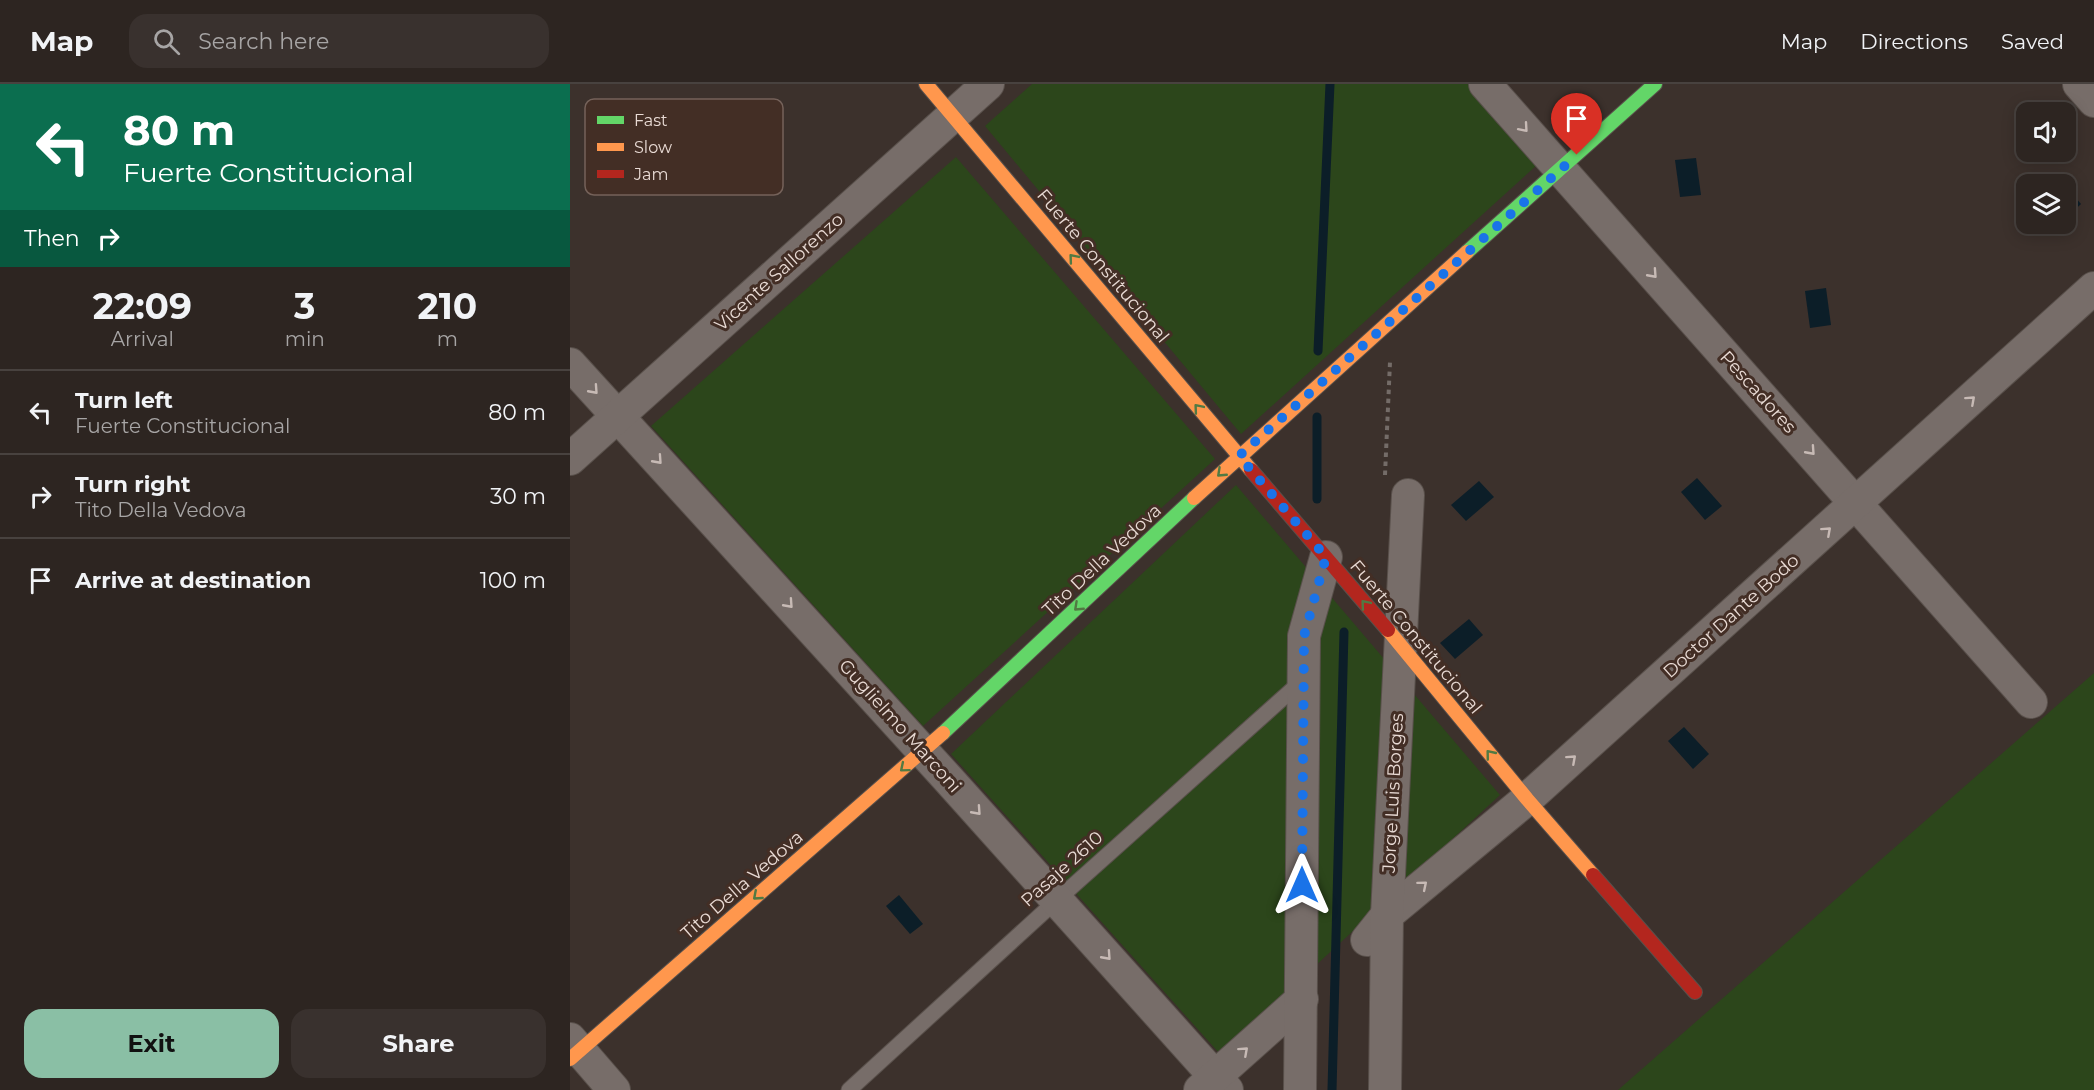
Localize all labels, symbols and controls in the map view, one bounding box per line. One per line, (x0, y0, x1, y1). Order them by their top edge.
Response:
search box (129, 14, 549, 68)
text: Map (30, 24, 93, 58)
icon: search (150, 25, 183, 58)
text: Search here (198, 28, 329, 55)
text: Map (1781, 29, 1827, 54)
text: Directions (1860, 29, 1968, 54)
text: Saved (2001, 29, 2064, 54)
pin (1551, 93, 1602, 155)
legend (585, 99, 783, 195)
icon: arrive (1560, 102, 1593, 135)
map controls (2016, 102, 2076, 234)
button: sound (2016, 102, 2076, 162)
text: 80 m (123, 104, 235, 156)
icon: left (24, 108, 102, 186)
text: Fast (634, 111, 668, 130)
one-way arrow (1517, 121, 1528, 132)
text: Slow (634, 138, 672, 157)
text: Fuerte Constitucional (123, 156, 414, 189)
text: Jam (633, 165, 668, 184)
button: layers (2016, 174, 2076, 234)
street label: Fuerte Constitucional (1032, 185, 1174, 347)
street label: Vicente Sallorenzo (710, 208, 848, 336)
icon: right (92, 222, 125, 255)
text: Then (24, 225, 80, 252)
one-way arrow (1069, 254, 1080, 265)
one-way arrow (1646, 267, 1657, 278)
text: 22:09 (93, 284, 192, 328)
text: 3 (294, 284, 315, 328)
text: 210 (417, 284, 477, 328)
text: Arrival (111, 327, 174, 351)
text: min (285, 327, 325, 351)
text: m (437, 327, 458, 351)
street label: Pescadores (1715, 346, 1801, 438)
one-way arrow (587, 384, 598, 394)
text: Turn left (75, 387, 173, 414)
icon: left (24, 396, 57, 429)
one-way arrow (1964, 396, 1975, 407)
text: 80 m (488, 399, 546, 426)
one-way arrow (1194, 404, 1205, 415)
text: Fuerte Constitucional (75, 414, 290, 438)
one-way arrow (1804, 444, 1815, 455)
one-way arrow (651, 453, 662, 464)
one-way arrow (1217, 466, 1228, 477)
text: Turn right (75, 471, 190, 498)
icon: right (24, 480, 57, 513)
text: 30 m (490, 483, 546, 510)
text: Tito Della Vedova (75, 498, 247, 522)
street label: Tito Della Vedova (1038, 499, 1166, 621)
one-way arrow (1820, 527, 1831, 538)
street label: Doctor Dante Bodo (1659, 549, 1803, 683)
street label: Fuerte Constitucional (1345, 556, 1487, 718)
icon: arrive (24, 564, 57, 597)
text: Arrive at destination (75, 567, 311, 594)
text: 100 m (480, 567, 546, 594)
one-way arrow (782, 597, 793, 608)
one-way arrow (1075, 599, 1086, 610)
one-way arrow (1362, 600, 1373, 611)
street label: Guglielmo Marconi (834, 655, 966, 797)
street label: Jorge Luis Borges (1378, 712, 1408, 874)
one-way arrow (1486, 750, 1497, 761)
one-way arrow (1565, 755, 1576, 766)
one-way arrow (900, 760, 911, 771)
one-way arrow (970, 804, 981, 814)
street label: Tito Della Vedova (676, 826, 808, 944)
street label: Pasaje 2610 (1016, 826, 1108, 912)
position arrow (1270, 853, 1334, 917)
one-way arrow (1416, 881, 1427, 892)
one-way arrow (753, 889, 764, 900)
one-way arrow (1100, 949, 1111, 960)
button: Exit (24, 1009, 279, 1078)
button: Share (291, 1009, 546, 1078)
one-way arrow (1237, 1047, 1248, 1058)

